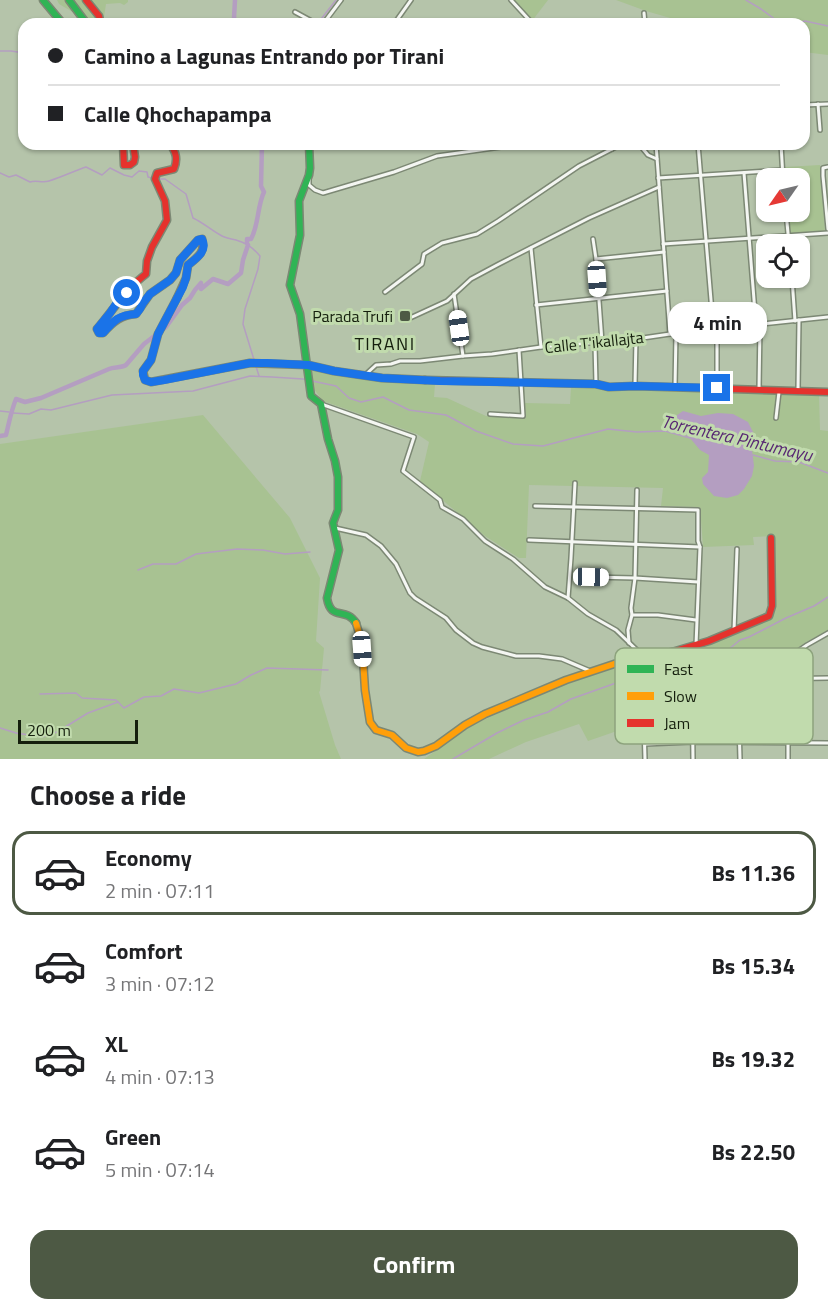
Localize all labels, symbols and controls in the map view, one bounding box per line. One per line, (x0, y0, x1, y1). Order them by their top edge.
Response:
text: Camino a Lagunas Entrando por Tirani (84, 39, 444, 73)
text: Calle Qhochapampa (84, 97, 271, 131)
north arrow (756, 168, 810, 222)
map controls (756, 168, 810, 288)
button: locate (756, 234, 810, 288)
car (587, 260, 607, 298)
route start (113, 279, 140, 306)
callout: 4 min (668, 301, 766, 343)
place label: Parada Trufi (312, 304, 393, 328)
text: 4 min (693, 307, 742, 338)
marker: Parada Trufi (398, 309, 412, 323)
car (448, 309, 470, 347)
street label: Calle T'ikallajta (543, 325, 645, 359)
district label: TIRANI (354, 330, 416, 357)
route end (703, 374, 730, 401)
water label: Torrentera Pintumayu (659, 408, 816, 469)
car (573, 568, 609, 586)
car (352, 630, 372, 668)
legend (615, 648, 813, 744)
text: Fast (664, 657, 693, 681)
text: Slow (664, 684, 697, 708)
text: Jam (664, 711, 690, 735)
scale bar (18, 717, 138, 744)
text: 200 m (27, 718, 71, 742)
text: Choose a ride (30, 774, 186, 815)
text: Economy (105, 841, 192, 875)
icon: car (33, 846, 87, 900)
text: Bs 11.36 (711, 856, 795, 890)
text: 2 min · 07:11 (105, 875, 215, 906)
text: Comfort (105, 934, 183, 968)
icon: car (33, 939, 87, 993)
text: Bs 15.34 (711, 949, 795, 983)
text: 3 min · 07:12 (105, 968, 215, 999)
text: XL (105, 1027, 128, 1061)
icon: car (33, 1032, 87, 1086)
text: Bs 19.32 (711, 1042, 795, 1076)
text: 4 min · 07:13 (105, 1061, 215, 1092)
text: Green (105, 1120, 161, 1154)
icon: car (33, 1125, 87, 1179)
text: Bs 22.50 (711, 1135, 795, 1169)
text: 5 min · 07:14 (105, 1154, 215, 1185)
button: Confirm (30, 1230, 798, 1299)

